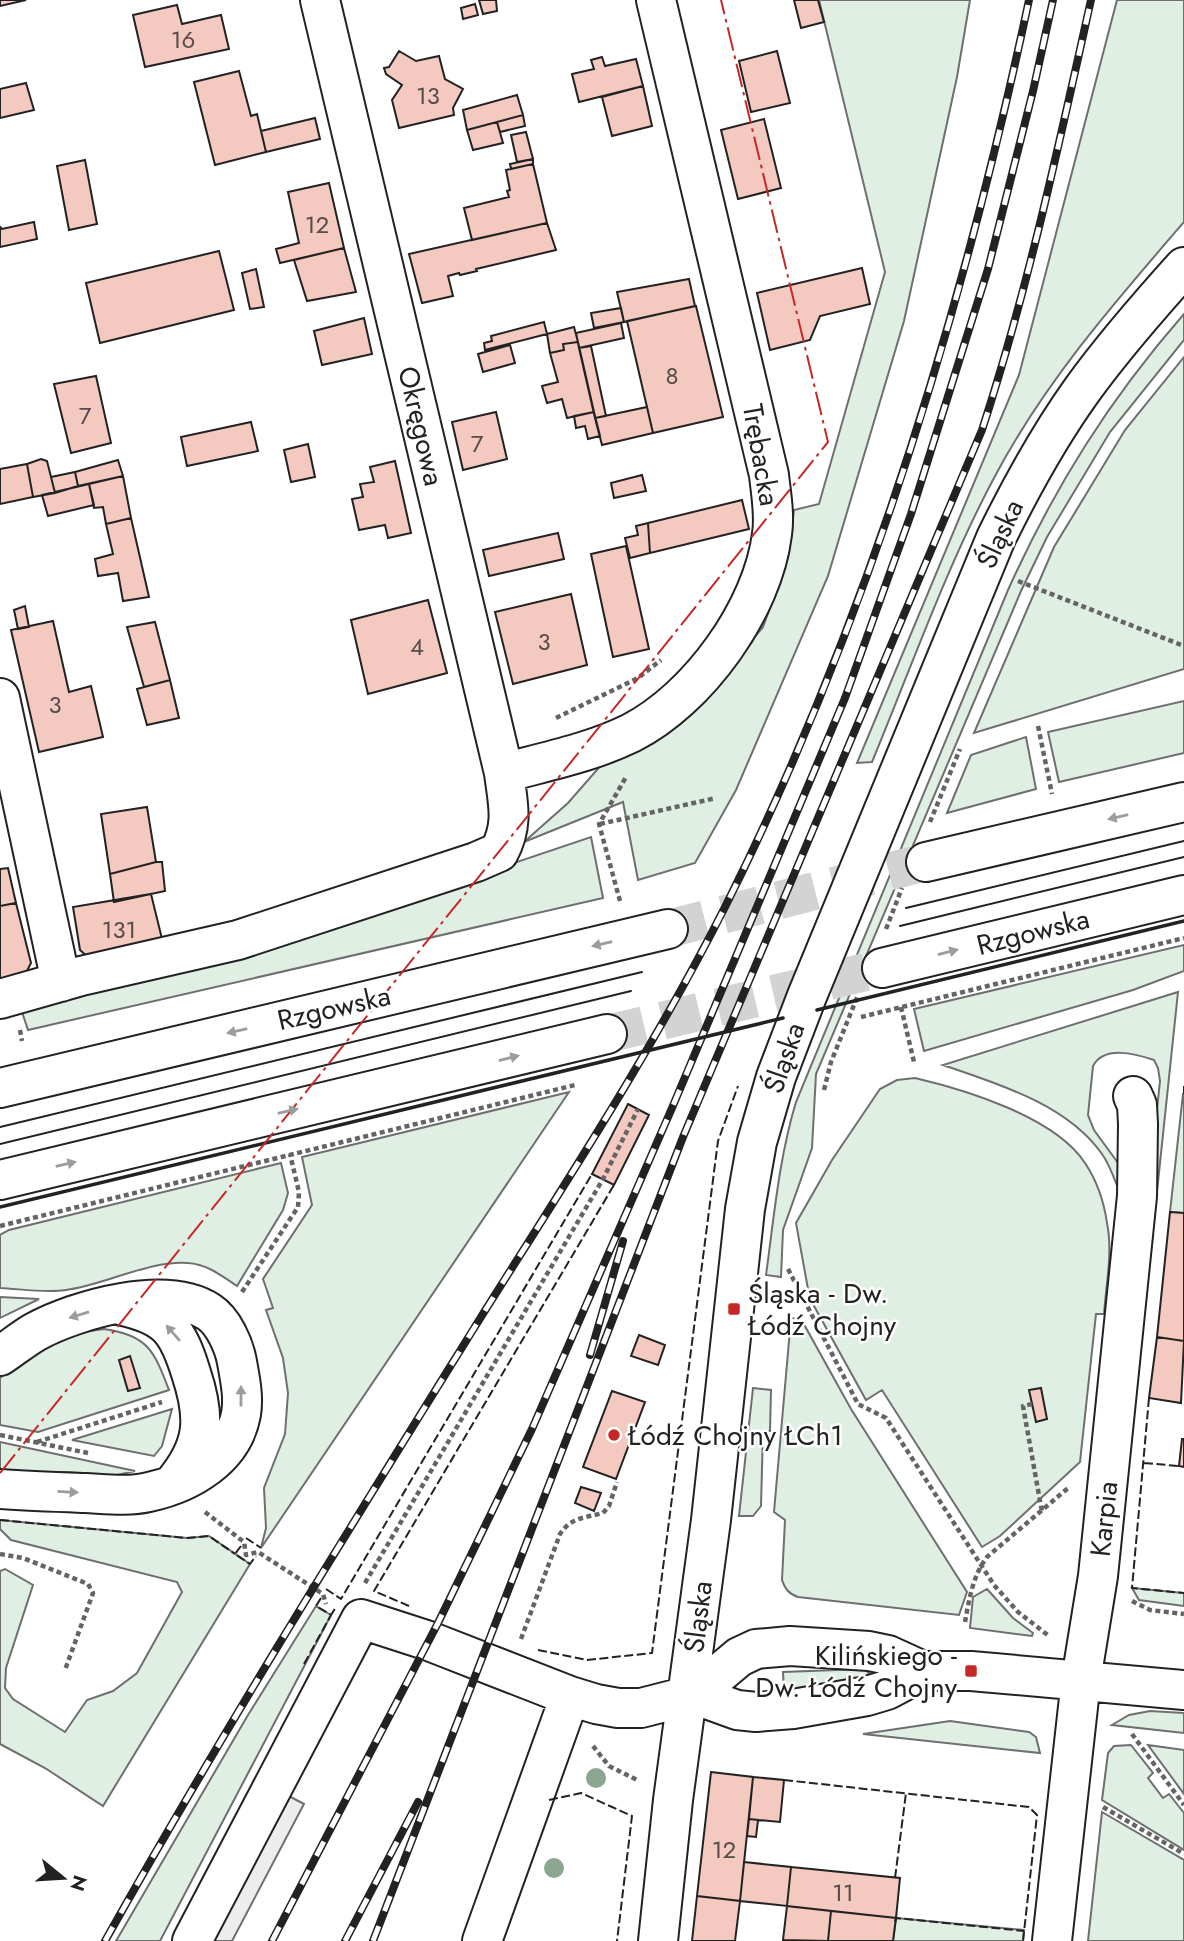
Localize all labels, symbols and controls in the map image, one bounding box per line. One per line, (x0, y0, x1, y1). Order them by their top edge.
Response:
house number: 16 (171, 22, 195, 57)
house number: 13 (416, 78, 440, 113)
house number: 12 (305, 207, 329, 242)
house number: 8 (665, 358, 679, 393)
street label: Okręgowa (387, 362, 455, 490)
house number: 7 (79, 398, 92, 433)
street label: Trębacka (732, 401, 790, 509)
house number: 7 (471, 426, 484, 461)
street label: Śląska (966, 493, 1034, 575)
house number: 3 (537, 624, 551, 659)
house number: 4 (410, 629, 424, 664)
house number: 3 (48, 687, 62, 722)
one-way arrow (1106, 812, 1128, 823)
street label: Rzgowska (972, 898, 1094, 966)
house number: 131 (102, 912, 136, 947)
one-way arrow (591, 939, 613, 950)
one-way arrow (937, 946, 959, 957)
street label: Rzgowska (273, 975, 395, 1041)
street label: Śląska (753, 1017, 815, 1099)
one-way arrow (226, 1026, 248, 1037)
one-way arrow (498, 1052, 520, 1063)
one-way arrow (277, 1106, 299, 1117)
one-way arrow (55, 1159, 77, 1170)
place label: Śląska - Dw. Łódź Chojny (747, 1273, 897, 1346)
marker: Śląska - Dw. Łódź Chojny (726, 1301, 742, 1317)
one-way arrow (68, 1310, 89, 1321)
one-way arrow (165, 1324, 181, 1342)
one-way arrow (235, 1384, 247, 1406)
place label: Łódź Chojny ŁCh1 (627, 1415, 843, 1456)
marker: Łódź Chojny ŁCh1 (606, 1427, 622, 1443)
street label: Karpia (1080, 1479, 1128, 1559)
one-way arrow (57, 1487, 79, 1498)
street label: Śląska (673, 1579, 723, 1655)
place label: Kilińskiego - Dw. Łódź Chojny (755, 1635, 958, 1708)
marker: Kilińskiego - Dw. Łódź Chojny (963, 1663, 979, 1679)
house number: 12 (712, 1832, 736, 1867)
north arrow (28, 1843, 98, 1913)
text: N (64, 1872, 94, 1894)
house number: 11 (832, 1875, 854, 1910)

